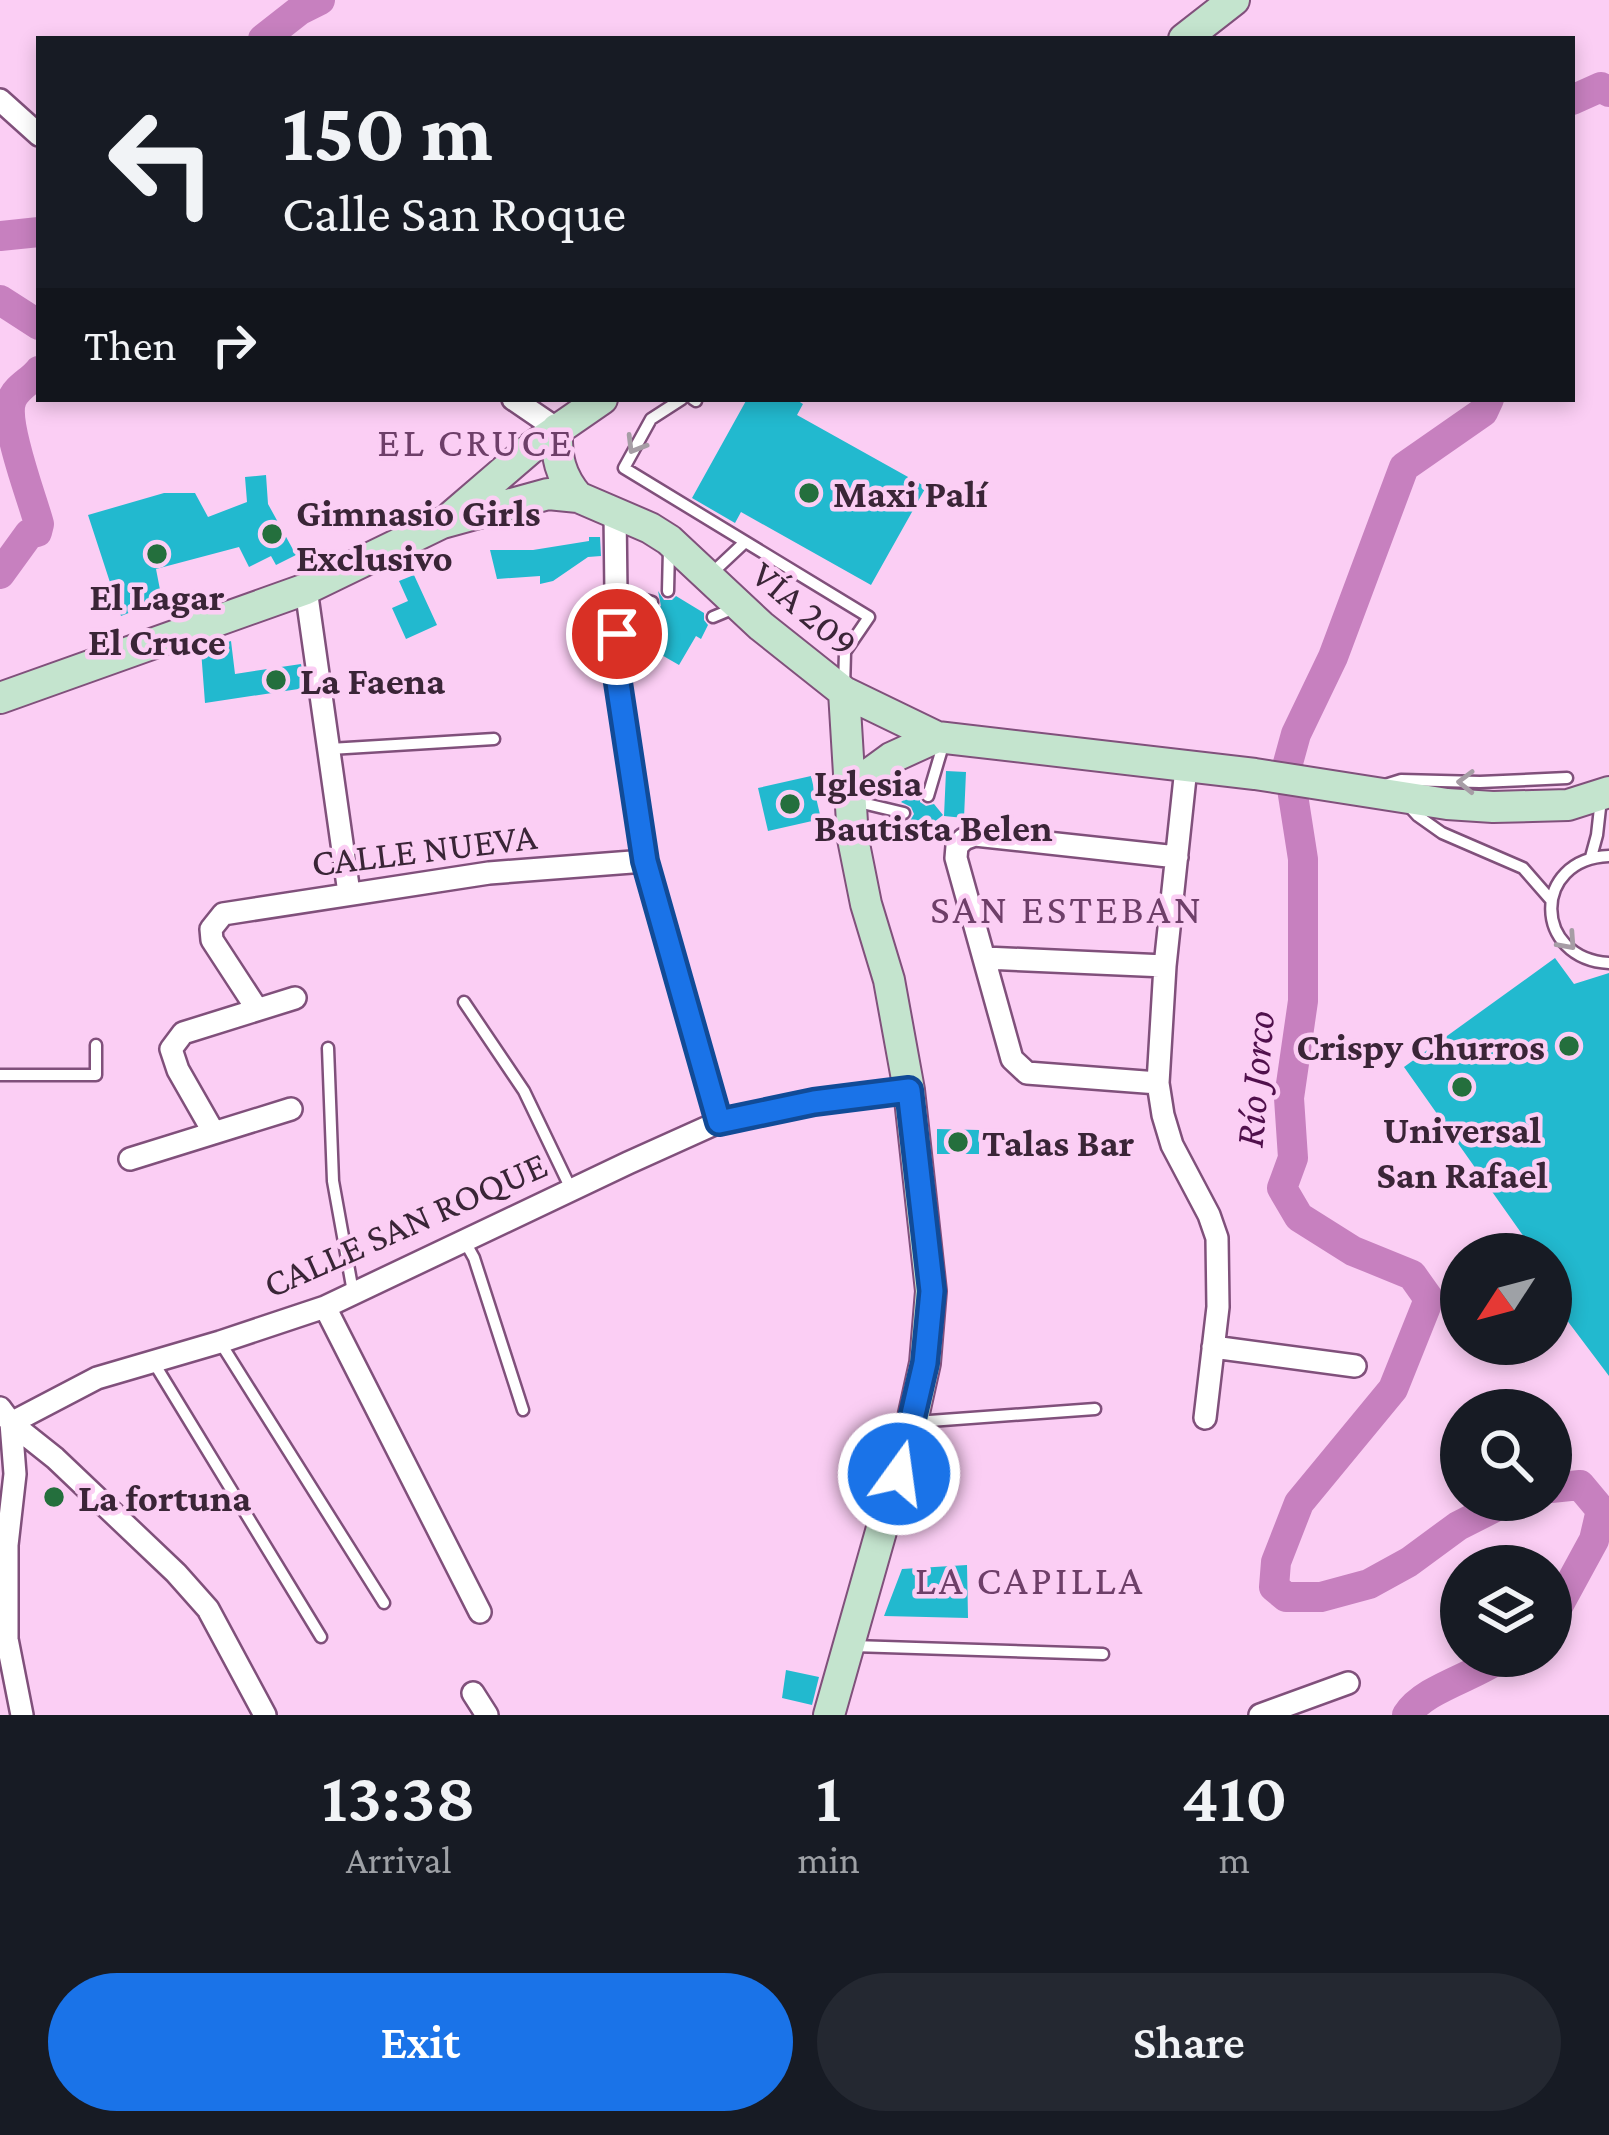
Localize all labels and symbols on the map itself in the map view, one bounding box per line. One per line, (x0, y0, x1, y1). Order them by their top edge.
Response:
district label: EL CRUCE (377, 418, 575, 465)
one-way arrow (627, 432, 649, 454)
place label: Maxi Palí (833, 472, 989, 515)
marker: Maxi Palí (796, 480, 822, 506)
place label: Gimnasio Girls Exclusivo (296, 491, 541, 579)
marker: Gimnasio Girls Exclusivo (259, 521, 285, 547)
marker: El Lagar El Cruce (144, 541, 170, 567)
street label: VÍA 209 (744, 552, 866, 664)
place label: El Lagar El Cruce (88, 575, 226, 663)
pin (566, 583, 668, 685)
place label: La Faena (300, 659, 445, 702)
marker: La Faena (263, 667, 289, 693)
place label: Iglesia Bautista Belen (814, 761, 1053, 849)
one-way arrow (1456, 769, 1475, 795)
marker: Iglesia Bautista Belen (777, 791, 803, 817)
street label: CALLE NUEVA (309, 814, 540, 884)
district label: SAN ESTEBAN (930, 885, 1204, 932)
one-way arrow (1554, 929, 1576, 951)
water label: Río Jorco (1225, 1009, 1283, 1149)
place label: Crispy Churros (1296, 1025, 1545, 1068)
marker: Crispy Churros (1556, 1033, 1582, 1059)
marker: Universal San Rafael (1449, 1074, 1475, 1100)
place label: Universal San Rafael (1376, 1108, 1548, 1196)
place label: Talas Bar (982, 1121, 1135, 1164)
marker: Talas Bar (945, 1129, 971, 1155)
street label: CALLE SAN ROQUE (257, 1142, 553, 1306)
north arrow (1440, 1233, 1572, 1365)
position arrow (836, 1411, 962, 1537)
place label: La fortuna (78, 1476, 251, 1519)
marker: La fortuna (41, 1484, 67, 1510)
district label: LA CAPILLA (915, 1556, 1145, 1603)

